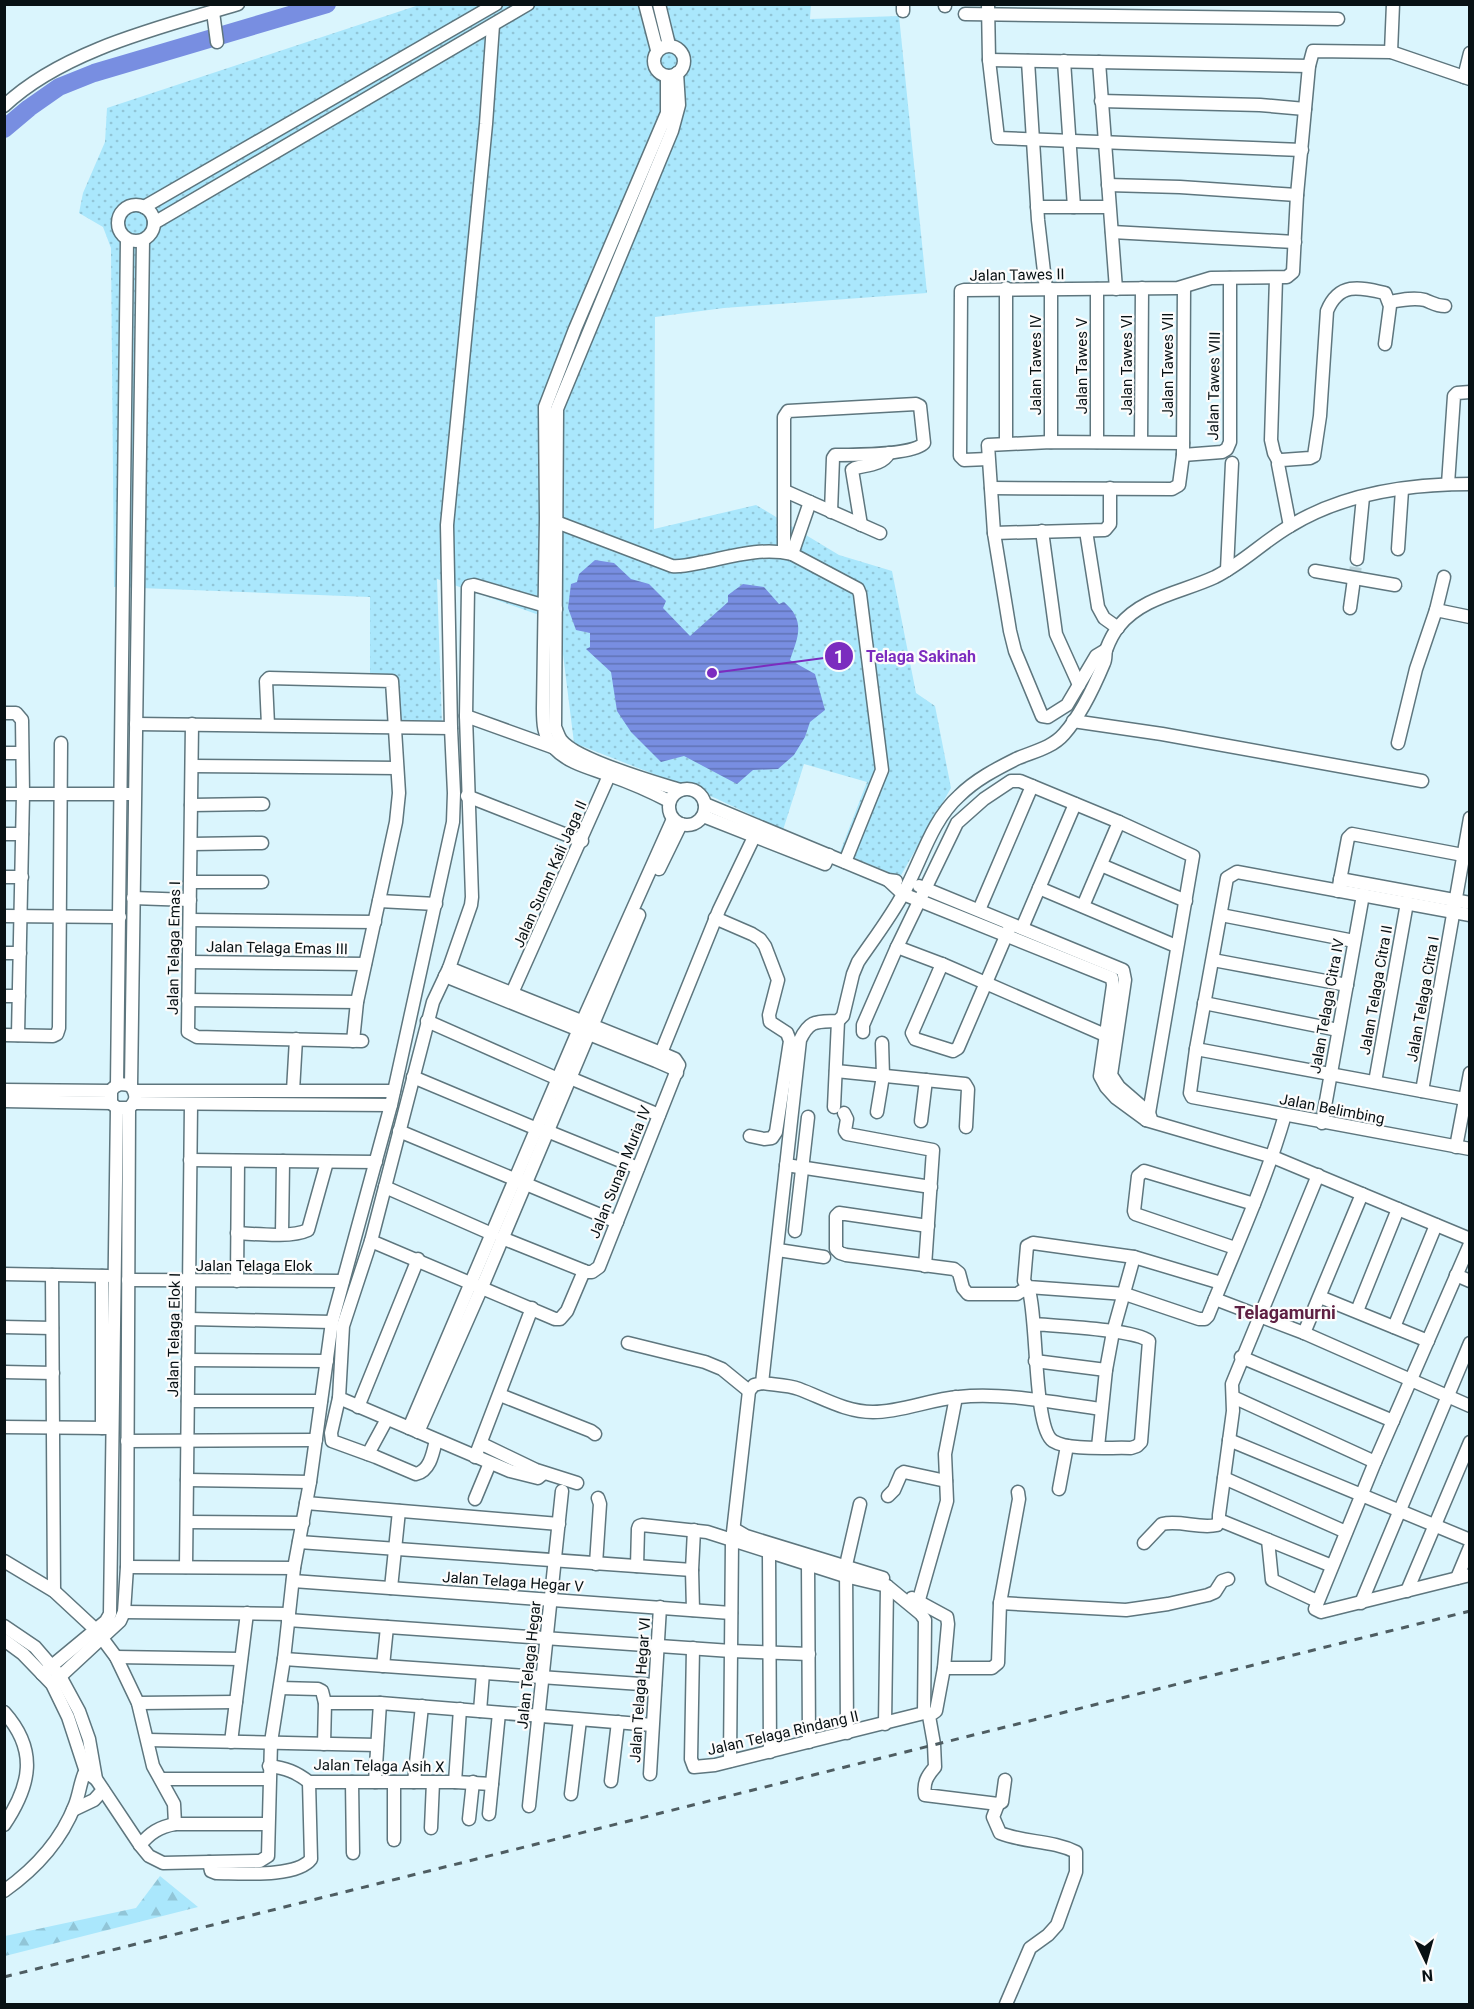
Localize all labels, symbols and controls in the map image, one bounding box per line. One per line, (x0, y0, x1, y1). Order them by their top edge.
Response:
street label: Jalan Tawes II (969, 265, 1065, 285)
street label: Jalan Tawes VII (1159, 313, 1177, 417)
street label: Jalan Tawes IV (1027, 314, 1045, 415)
street label: Jalan Tawes VI (1118, 315, 1136, 415)
street label: Jalan Tawes V (1073, 317, 1091, 414)
street label: Jalan Tawes VIII (1204, 331, 1224, 441)
callout: Telaga Sakinah (824, 639, 988, 673)
text: 1 (834, 646, 844, 667)
text: Telaga Sakinah (866, 647, 976, 666)
street label: Jalan Sunan Kali Jaga II (509, 798, 591, 950)
street label: Jalan Telaga Emas I (164, 881, 184, 1015)
street label: Jalan Telaga Citra II (1356, 924, 1396, 1056)
street label: Jalan Telaga Citra I (1403, 935, 1443, 1063)
street label: Jalan Telaga Citra IV (1306, 937, 1348, 1075)
street label: Jalan Telaga Emas III (206, 938, 348, 958)
street label: Jalan Belimbing (1278, 1090, 1386, 1128)
street label: Jalan Sunan Muria IV (585, 1103, 655, 1241)
street label: Jalan Telaga Elok (196, 1257, 313, 1275)
street label: Jalan Telaga Elok I (164, 1273, 184, 1397)
district label: Telagamurni (1234, 1302, 1336, 1323)
street label: Jalan Telaga Hegar V (442, 1568, 585, 1596)
street label: Jalan Telaga Hegar (513, 1600, 545, 1730)
street label: Jalan Telaga Hegar VI (626, 1617, 654, 1763)
street label: Jalan Telaga Rindang II (706, 1707, 860, 1759)
street label: Jalan Telaga Asih X (313, 1756, 445, 1776)
north arrow (1396, 1931, 1456, 1991)
text: N (1421, 1965, 1434, 1985)

